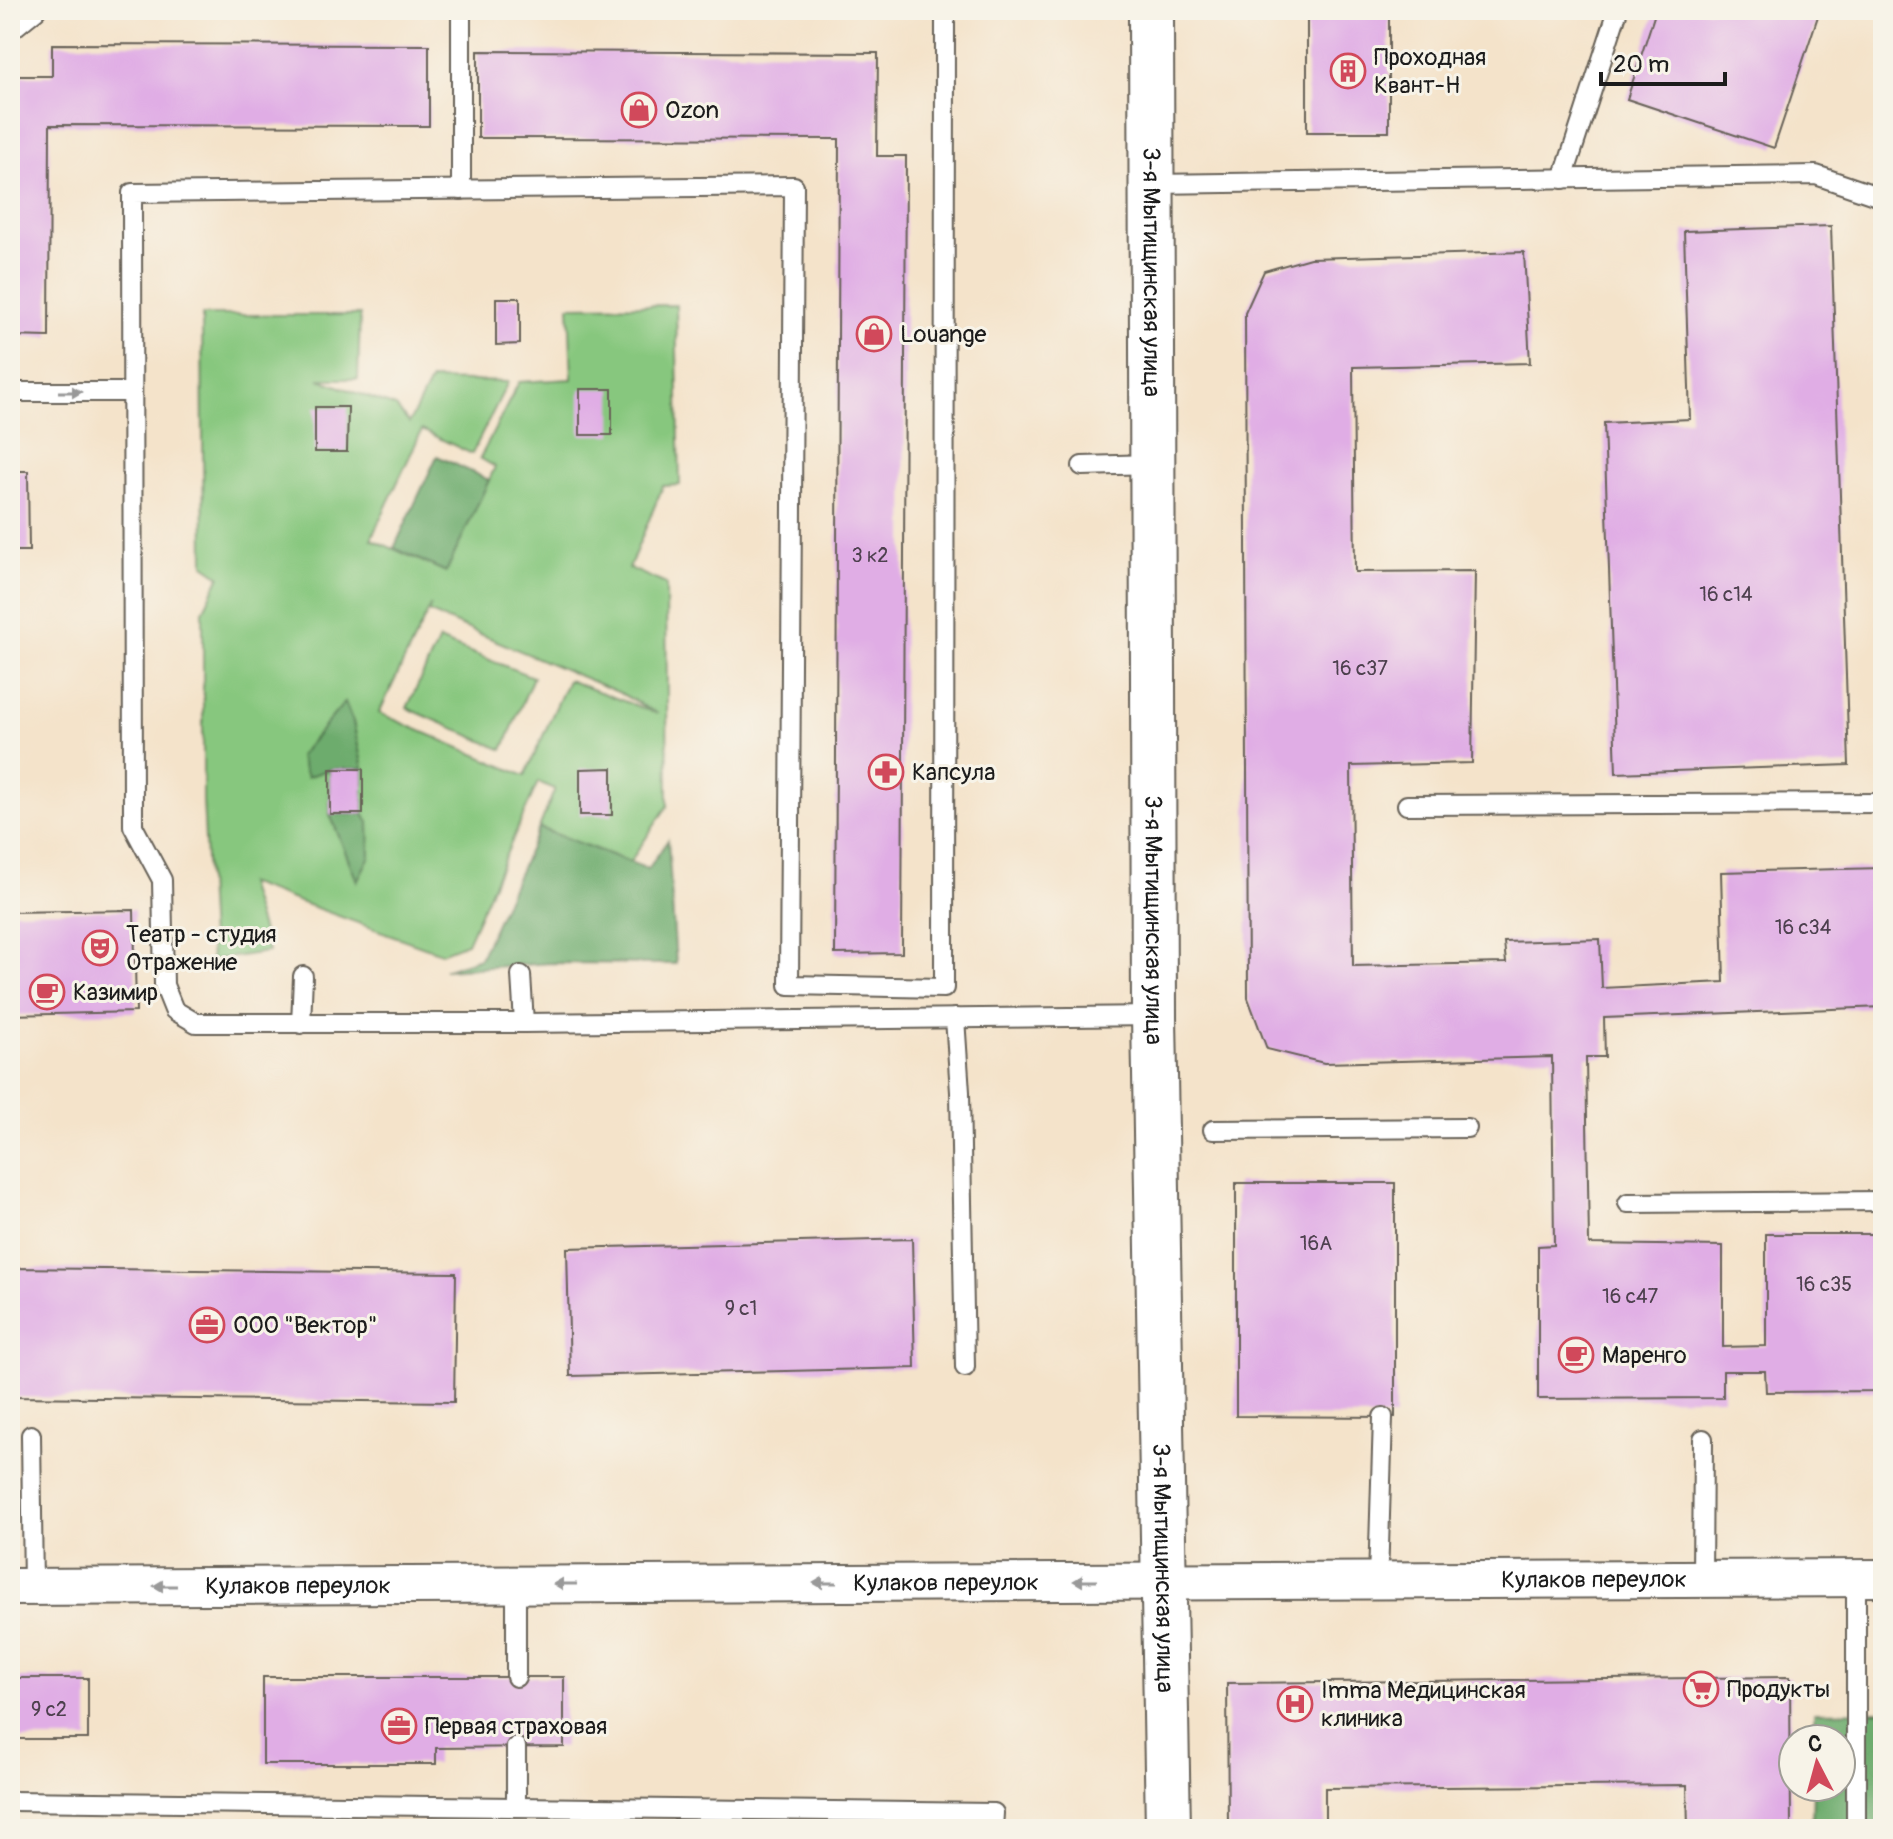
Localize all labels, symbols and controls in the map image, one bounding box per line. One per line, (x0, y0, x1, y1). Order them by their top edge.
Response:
scale bar (1601, 36, 1725, 86)
place label: Проходная Квант-Н (1374, 43, 1486, 100)
text: 20 m (1613, 50, 1669, 79)
building icon: Проходная Квант-Н (1329, 52, 1367, 90)
shop icon: Ozon (620, 91, 658, 129)
place label: Ozon (665, 96, 719, 125)
street label: 3-я Мытищинская улица (1137, 147, 1167, 397)
shop icon: Louange (855, 315, 893, 353)
place label: Louange (900, 320, 987, 349)
one-way arrow (58, 386, 83, 398)
house number: 3 к2 (852, 543, 889, 568)
house number: 16 с14 (1699, 582, 1753, 607)
house number: 16 с37 (1332, 656, 1388, 681)
pharmacy icon: Капсула (867, 753, 905, 791)
place label: Капсула (912, 758, 995, 787)
street label: 3-я Мытищинская улица (1139, 795, 1169, 1045)
house number: 16 с34 (1775, 915, 1832, 940)
place label: Театр - студия Отражение (126, 920, 277, 977)
theatre icon: Театр - студия Отражение (81, 929, 119, 967)
cafe icon: Казимир (28, 973, 66, 1011)
place label: Казимир (73, 978, 158, 1007)
house number: 16А (1300, 1231, 1332, 1256)
house number: 16 с35 (1796, 1272, 1852, 1297)
house number: 16 с47 (1602, 1284, 1658, 1309)
house number: 9 с1 (725, 1296, 757, 1321)
office icon: ООО "Вектор" (188, 1306, 226, 1344)
place label: ООО "Вектор" (233, 1311, 377, 1340)
cafe icon: Маренго (1557, 1336, 1595, 1374)
place label: Маренго (1602, 1341, 1687, 1370)
street label: 3-я Мытищинская улица (1147, 1443, 1180, 1693)
street label: Кулаков переулок (1501, 1564, 1687, 1594)
street label: Кулаков переулок (853, 1568, 1039, 1597)
street label: Кулаков переулок (205, 1571, 391, 1601)
one-way arrow (1072, 1575, 1097, 1587)
one-way arrow (812, 1577, 837, 1589)
one-way arrow (552, 1578, 577, 1590)
one-way arrow (152, 1580, 177, 1592)
supermarket icon: Продукты (1682, 1670, 1720, 1708)
place label: Продукты (1727, 1675, 1830, 1704)
place label: Imma Медицинская клиника (1321, 1676, 1526, 1733)
hospital icon: Imma Медицинская клиника (1276, 1685, 1314, 1723)
house number: 9 с2 (31, 1697, 67, 1722)
office icon: Первая страховая (380, 1707, 418, 1745)
place label: Первая страховая (425, 1712, 607, 1741)
north arrow (1777, 1723, 1857, 1803)
text: С (1807, 1729, 1824, 1759)

